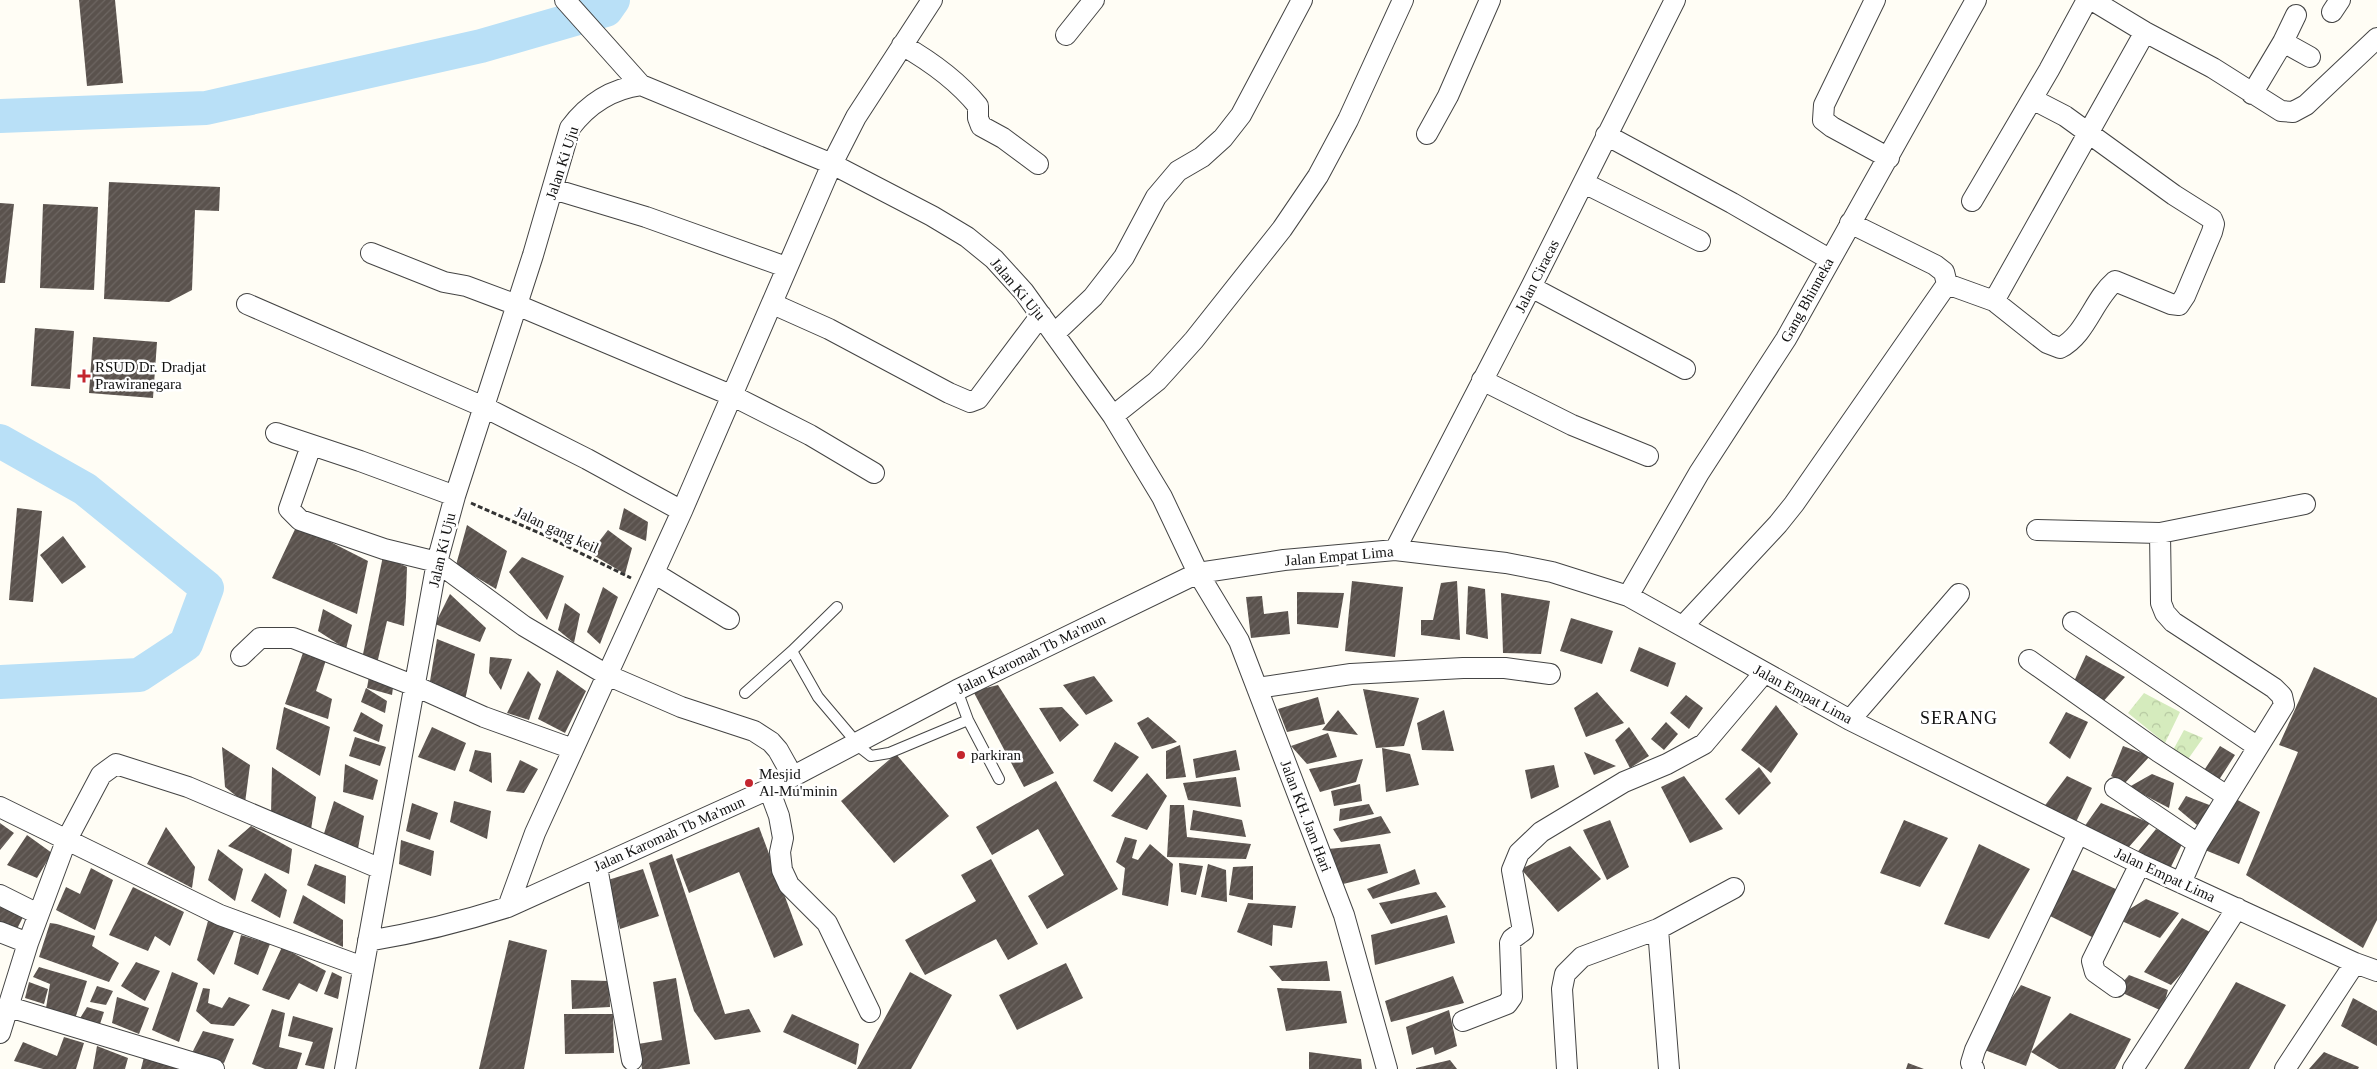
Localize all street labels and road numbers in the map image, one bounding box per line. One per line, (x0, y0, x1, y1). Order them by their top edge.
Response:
street label: Jalan Ki Uju (543, 124, 581, 202)
street label: Jalan Ciracas (1512, 237, 1562, 315)
street label: Jalan Ki Uju (988, 255, 1049, 324)
street label: Gang Bhinneka (1777, 255, 1837, 345)
street label: Jalan gang keil (513, 504, 601, 556)
street label: Jalan Ki Uju (426, 511, 458, 589)
street label: Jalan Empat Lima (1284, 543, 1394, 569)
street label: Jalan Karomah Tb Ma'mun (954, 611, 1108, 697)
street label: Jalan Empat Lima (1751, 661, 1855, 727)
street label: Jalan KH. Jam Hari (1277, 758, 1335, 874)
street label: Jalan Karomah Tb Ma'mun (591, 793, 747, 875)
street label: Jalan Empat Lima (2112, 845, 2218, 905)

